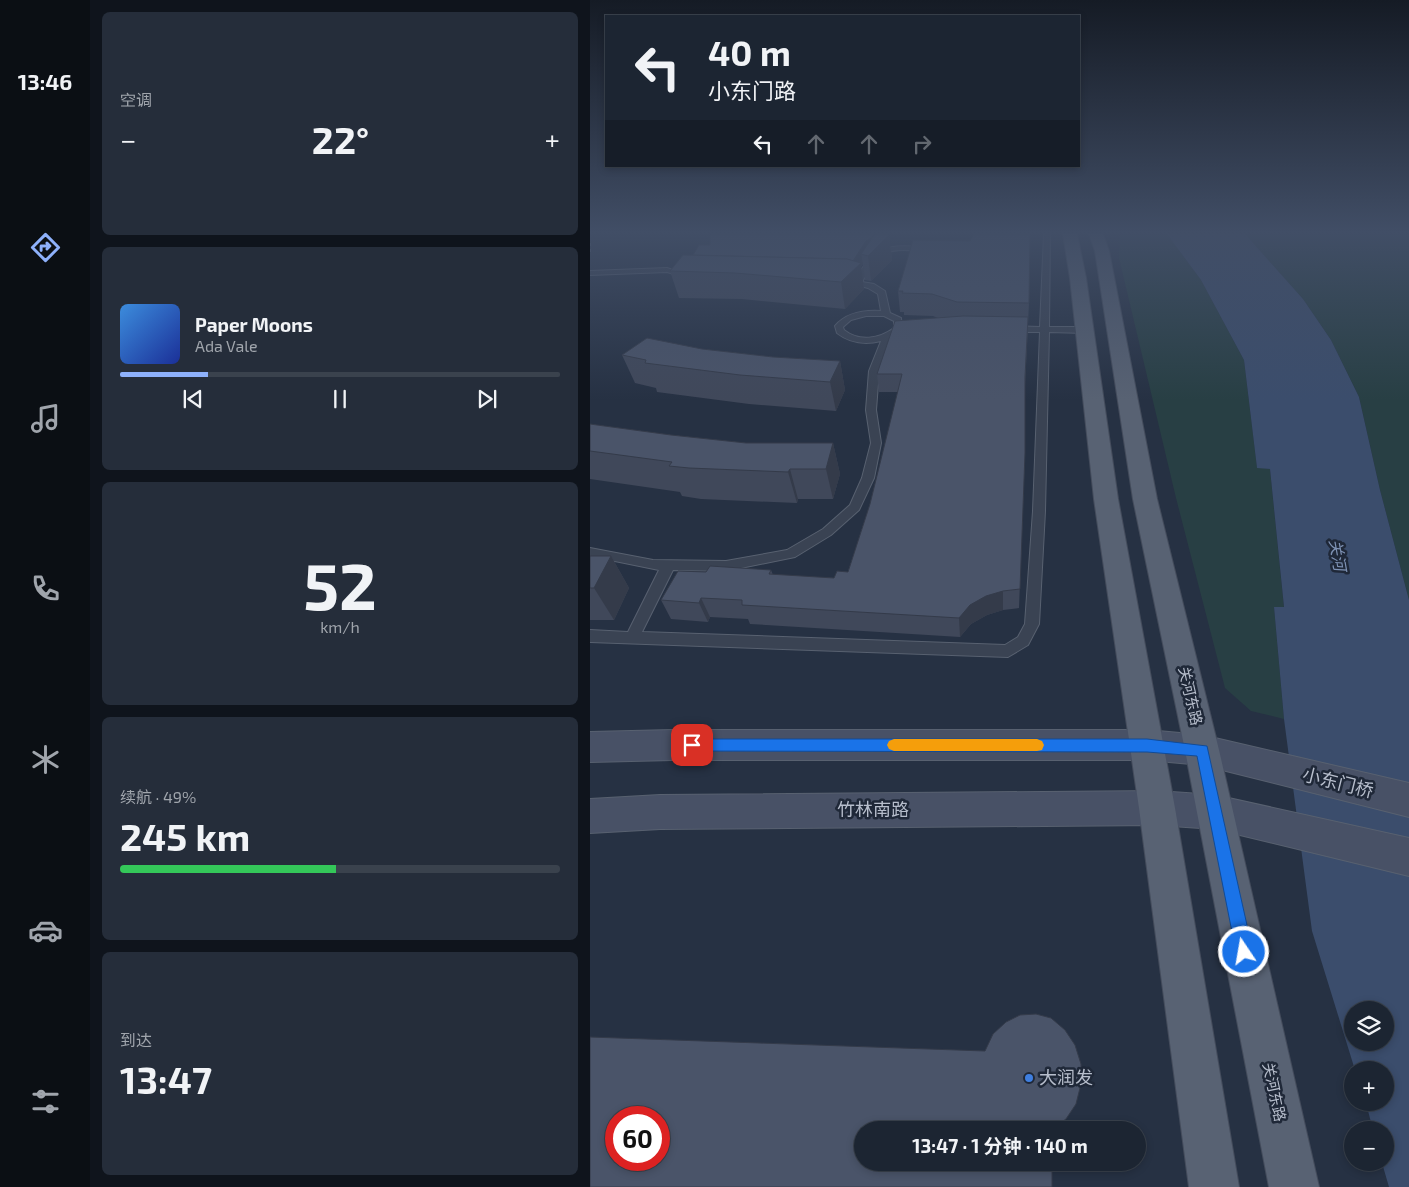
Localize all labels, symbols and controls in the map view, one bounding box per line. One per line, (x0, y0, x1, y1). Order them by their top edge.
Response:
text: 40 m (708, 31, 791, 73)
icon: left (625, 35, 690, 100)
text: 13:46 (18, 68, 72, 94)
text: 小东门路 (708, 77, 796, 103)
text: 空调 (120, 90, 152, 109)
text: 22° (312, 116, 369, 162)
text: − (120, 122, 136, 156)
text: + (545, 122, 560, 156)
icon: left (749, 130, 777, 158)
icon: ahead (802, 130, 830, 158)
icon: ahead (855, 130, 883, 158)
icon: right (908, 130, 936, 158)
icon: directions (28, 230, 63, 265)
text: Paper Moons (195, 313, 313, 336)
text: Ada Vale (195, 336, 258, 355)
icon: previous (179, 385, 207, 413)
icon: pause (326, 385, 354, 413)
icon: next (473, 385, 501, 413)
icon: music (28, 401, 63, 436)
water label: 关河 (1326, 537, 1351, 575)
text: 52 (303, 545, 377, 623)
icon: phone (28, 571, 63, 606)
text: km/h (320, 617, 360, 636)
street label: 关河东路 (1175, 665, 1206, 727)
pin (671, 724, 713, 766)
icon: arrive (678, 731, 706, 759)
icon: climate (28, 742, 63, 777)
street label: 小东门桥 (1301, 763, 1376, 801)
text: 续航 · 49% (120, 787, 196, 806)
street label: 竹林南路 (837, 798, 909, 820)
text: 245 km (120, 813, 250, 859)
icon: car (28, 913, 63, 948)
position arrow (1217, 925, 1269, 977)
map controls (1344, 1001, 1394, 1171)
button: layers (1344, 1001, 1394, 1051)
text: 到达 (120, 1030, 152, 1049)
text: 13:47 (120, 1056, 212, 1102)
street label: 关河东路 (1260, 1061, 1290, 1123)
button: + (1344, 1061, 1394, 1111)
place label: 大润发 (1039, 1066, 1093, 1088)
marker: 大润发 (1023, 1072, 1035, 1084)
icon: filters (28, 1084, 63, 1119)
speed limit sign: 60 (605, 1106, 670, 1171)
button: − (1344, 1121, 1394, 1171)
text: 13:47 · 1 分钟 · 140 m (912, 1134, 1088, 1157)

